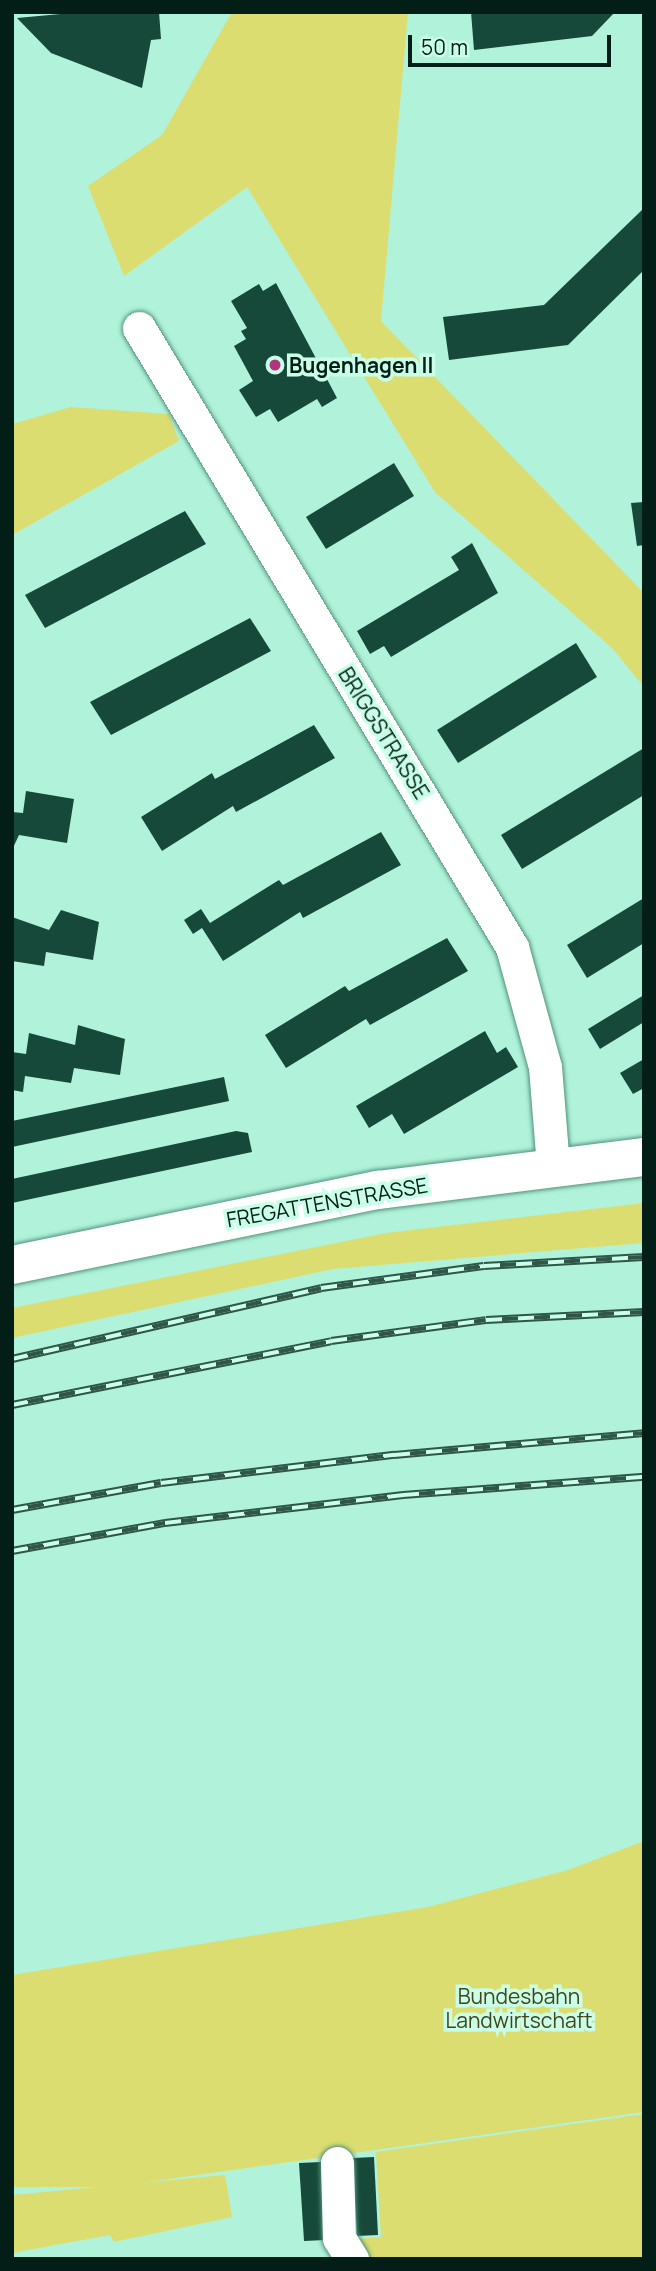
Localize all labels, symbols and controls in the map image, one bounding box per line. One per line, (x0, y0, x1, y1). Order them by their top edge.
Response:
scale bar (411, 21, 614, 65)
text: 50 m (421, 33, 468, 61)
place label: Bugenhagen II (289, 352, 433, 378)
marker: Bugenhagen II (267, 357, 283, 373)
street label: BRIGGSTRASSE (333, 663, 435, 803)
street label: FREGATTENSTRASSE (224, 1172, 430, 1232)
park label: Bundesbahn Landwirtschaft (446, 1983, 592, 2033)

